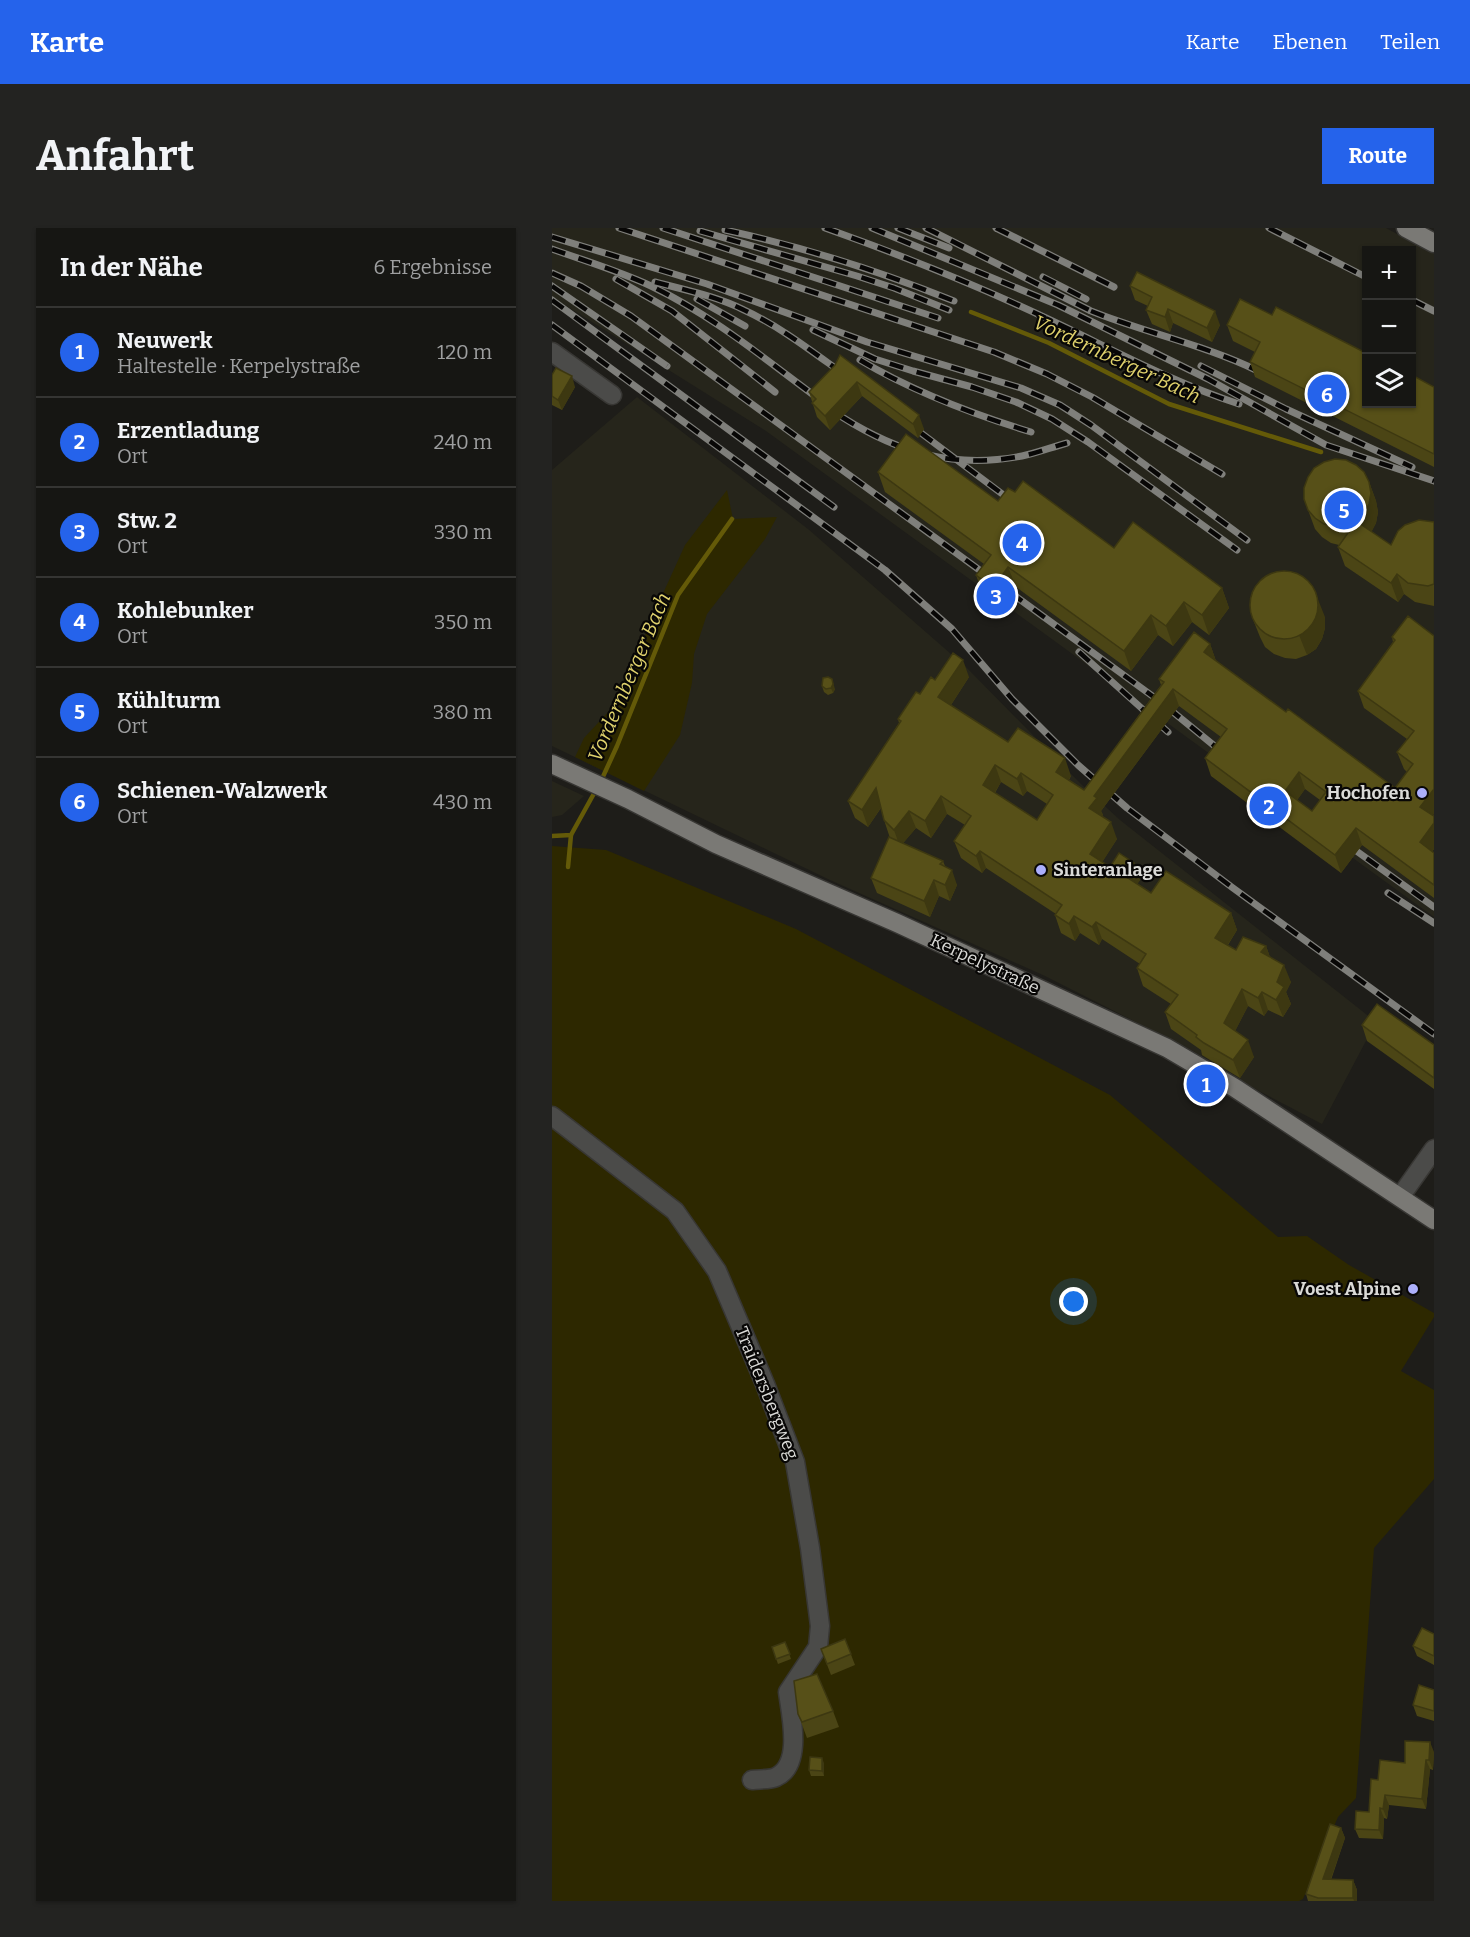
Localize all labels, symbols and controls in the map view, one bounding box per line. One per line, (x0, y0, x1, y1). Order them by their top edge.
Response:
text: Karte (30, 26, 104, 59)
text: Karte (1186, 29, 1239, 55)
text: Ebenen (1272, 29, 1347, 55)
text: Teilen (1380, 29, 1440, 55)
button: Route (1322, 128, 1434, 184)
text: Anfahrt (36, 131, 194, 181)
map controls (1362, 246, 1416, 408)
button: + (1362, 246, 1416, 300)
text: In der Nähe (60, 252, 203, 283)
text: 6 Ergebnisse (373, 255, 492, 279)
button: − (1362, 300, 1416, 354)
water label: Vordernberger Bach (1030, 310, 1204, 408)
text: Neuwerk (117, 327, 213, 354)
text: 1 (75, 340, 84, 364)
text: 120 m (437, 340, 492, 364)
text: Haltestelle · Kerpelystraße (117, 354, 360, 378)
button: layers (1362, 354, 1416, 408)
pin: 6 (1308, 372, 1346, 416)
text: Erzentladung (117, 417, 259, 444)
text: 2 (74, 430, 85, 454)
text: 240 m (434, 430, 492, 454)
text: Ort (117, 444, 148, 468)
pin: 5 (1324, 488, 1364, 532)
text: Stw. 2 (117, 507, 177, 534)
text: 3 (74, 520, 85, 544)
text: 330 m (434, 520, 492, 544)
pin: 4 (1002, 520, 1042, 566)
text: Ort (117, 534, 148, 558)
pin: 3 (976, 574, 1016, 619)
water label: Vordernberger Bach (583, 589, 675, 765)
text: Kohlebunker (117, 597, 253, 624)
text: 4 (73, 610, 86, 634)
text: 350 m (434, 610, 492, 634)
text: Ort (117, 624, 148, 648)
text: Kühlturm (117, 687, 221, 714)
text: 5 (74, 700, 85, 724)
text: 380 m (433, 700, 492, 724)
text: Ort (117, 714, 148, 738)
text: Schienen-Walzwerk (117, 777, 327, 804)
place label: Hochofen (1327, 782, 1410, 804)
pin: 2 (1250, 784, 1288, 828)
marker: Hochofen (1415, 786, 1429, 800)
text: 6 (74, 790, 85, 814)
text: 430 m (433, 790, 492, 814)
text: Ort (117, 804, 148, 828)
place label: Sinteranlage (1053, 859, 1163, 881)
marker: Sinteranlage (1034, 863, 1048, 877)
street label: Kerpelystraße (927, 929, 1043, 999)
pin: 1 (1186, 1062, 1226, 1106)
place label: Voest Alpine (1293, 1278, 1401, 1300)
marker: Voest Alpine (1406, 1282, 1420, 1296)
your location (1059, 1287, 1088, 1316)
street label: Traidersbergweg (730, 1323, 804, 1463)

